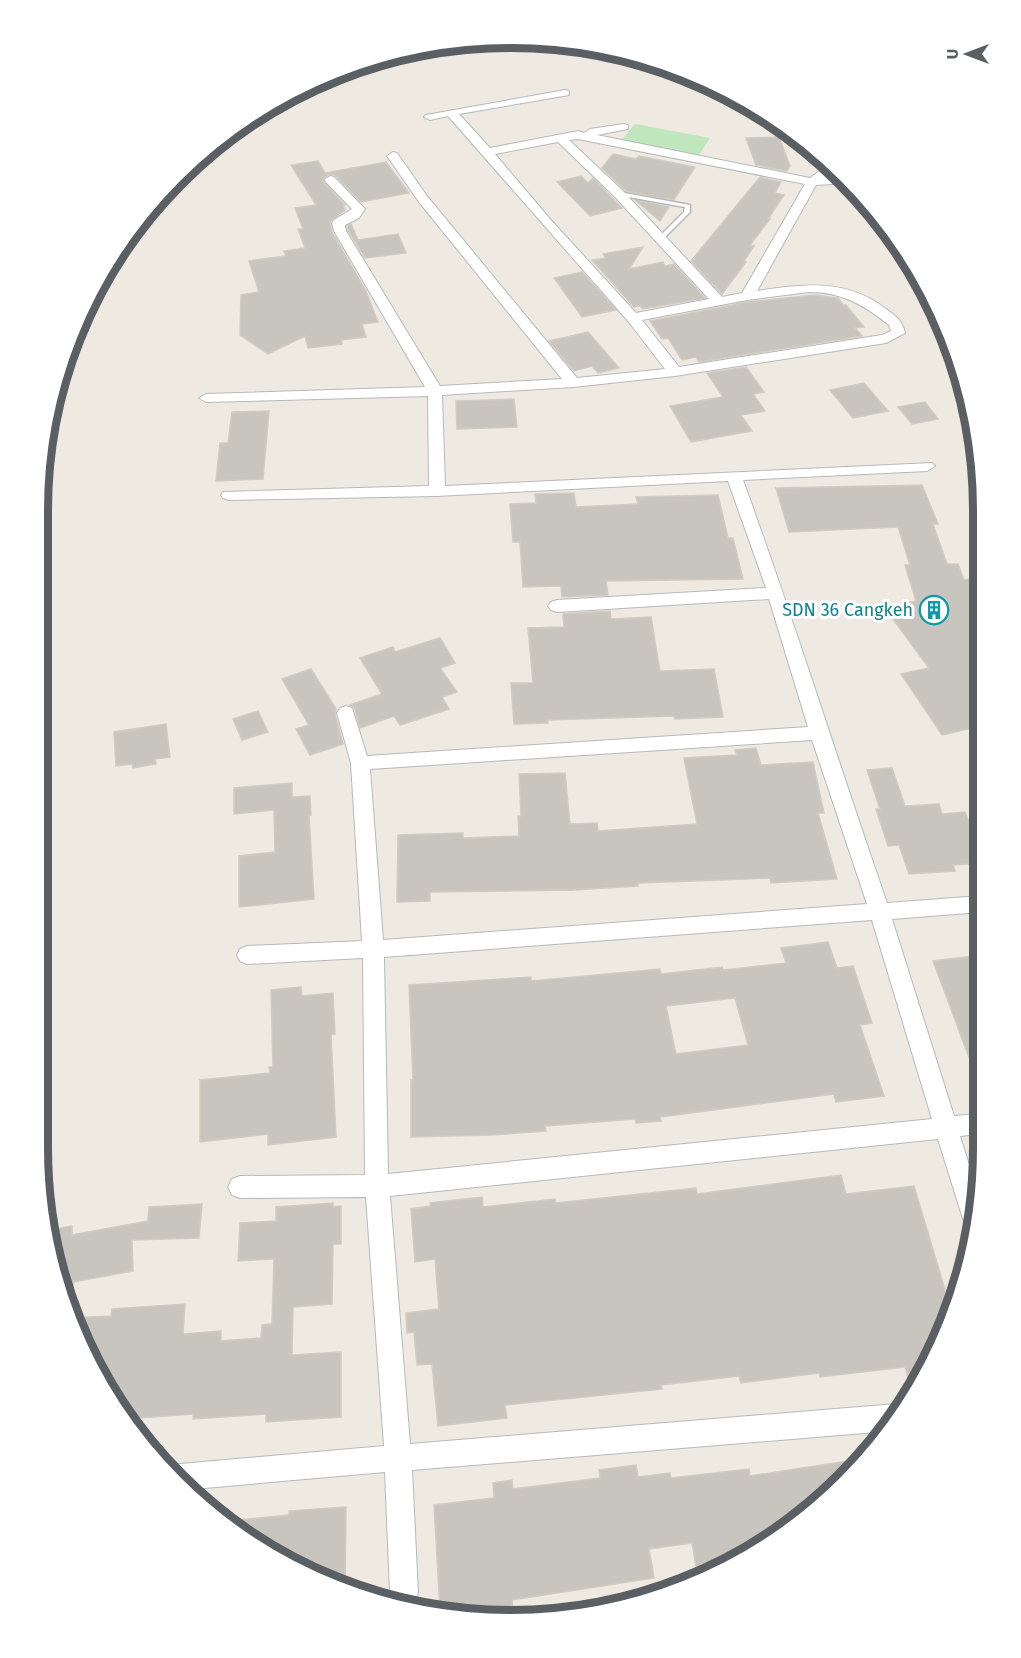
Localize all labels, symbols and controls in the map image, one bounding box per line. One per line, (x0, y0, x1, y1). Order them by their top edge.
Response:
north arrow (937, 24, 997, 84)
text: U (943, 49, 962, 59)
building icon: SDN 36 Cangkeh (918, 594, 950, 626)
place label: SDN 36 Cangkeh (782, 599, 913, 621)

